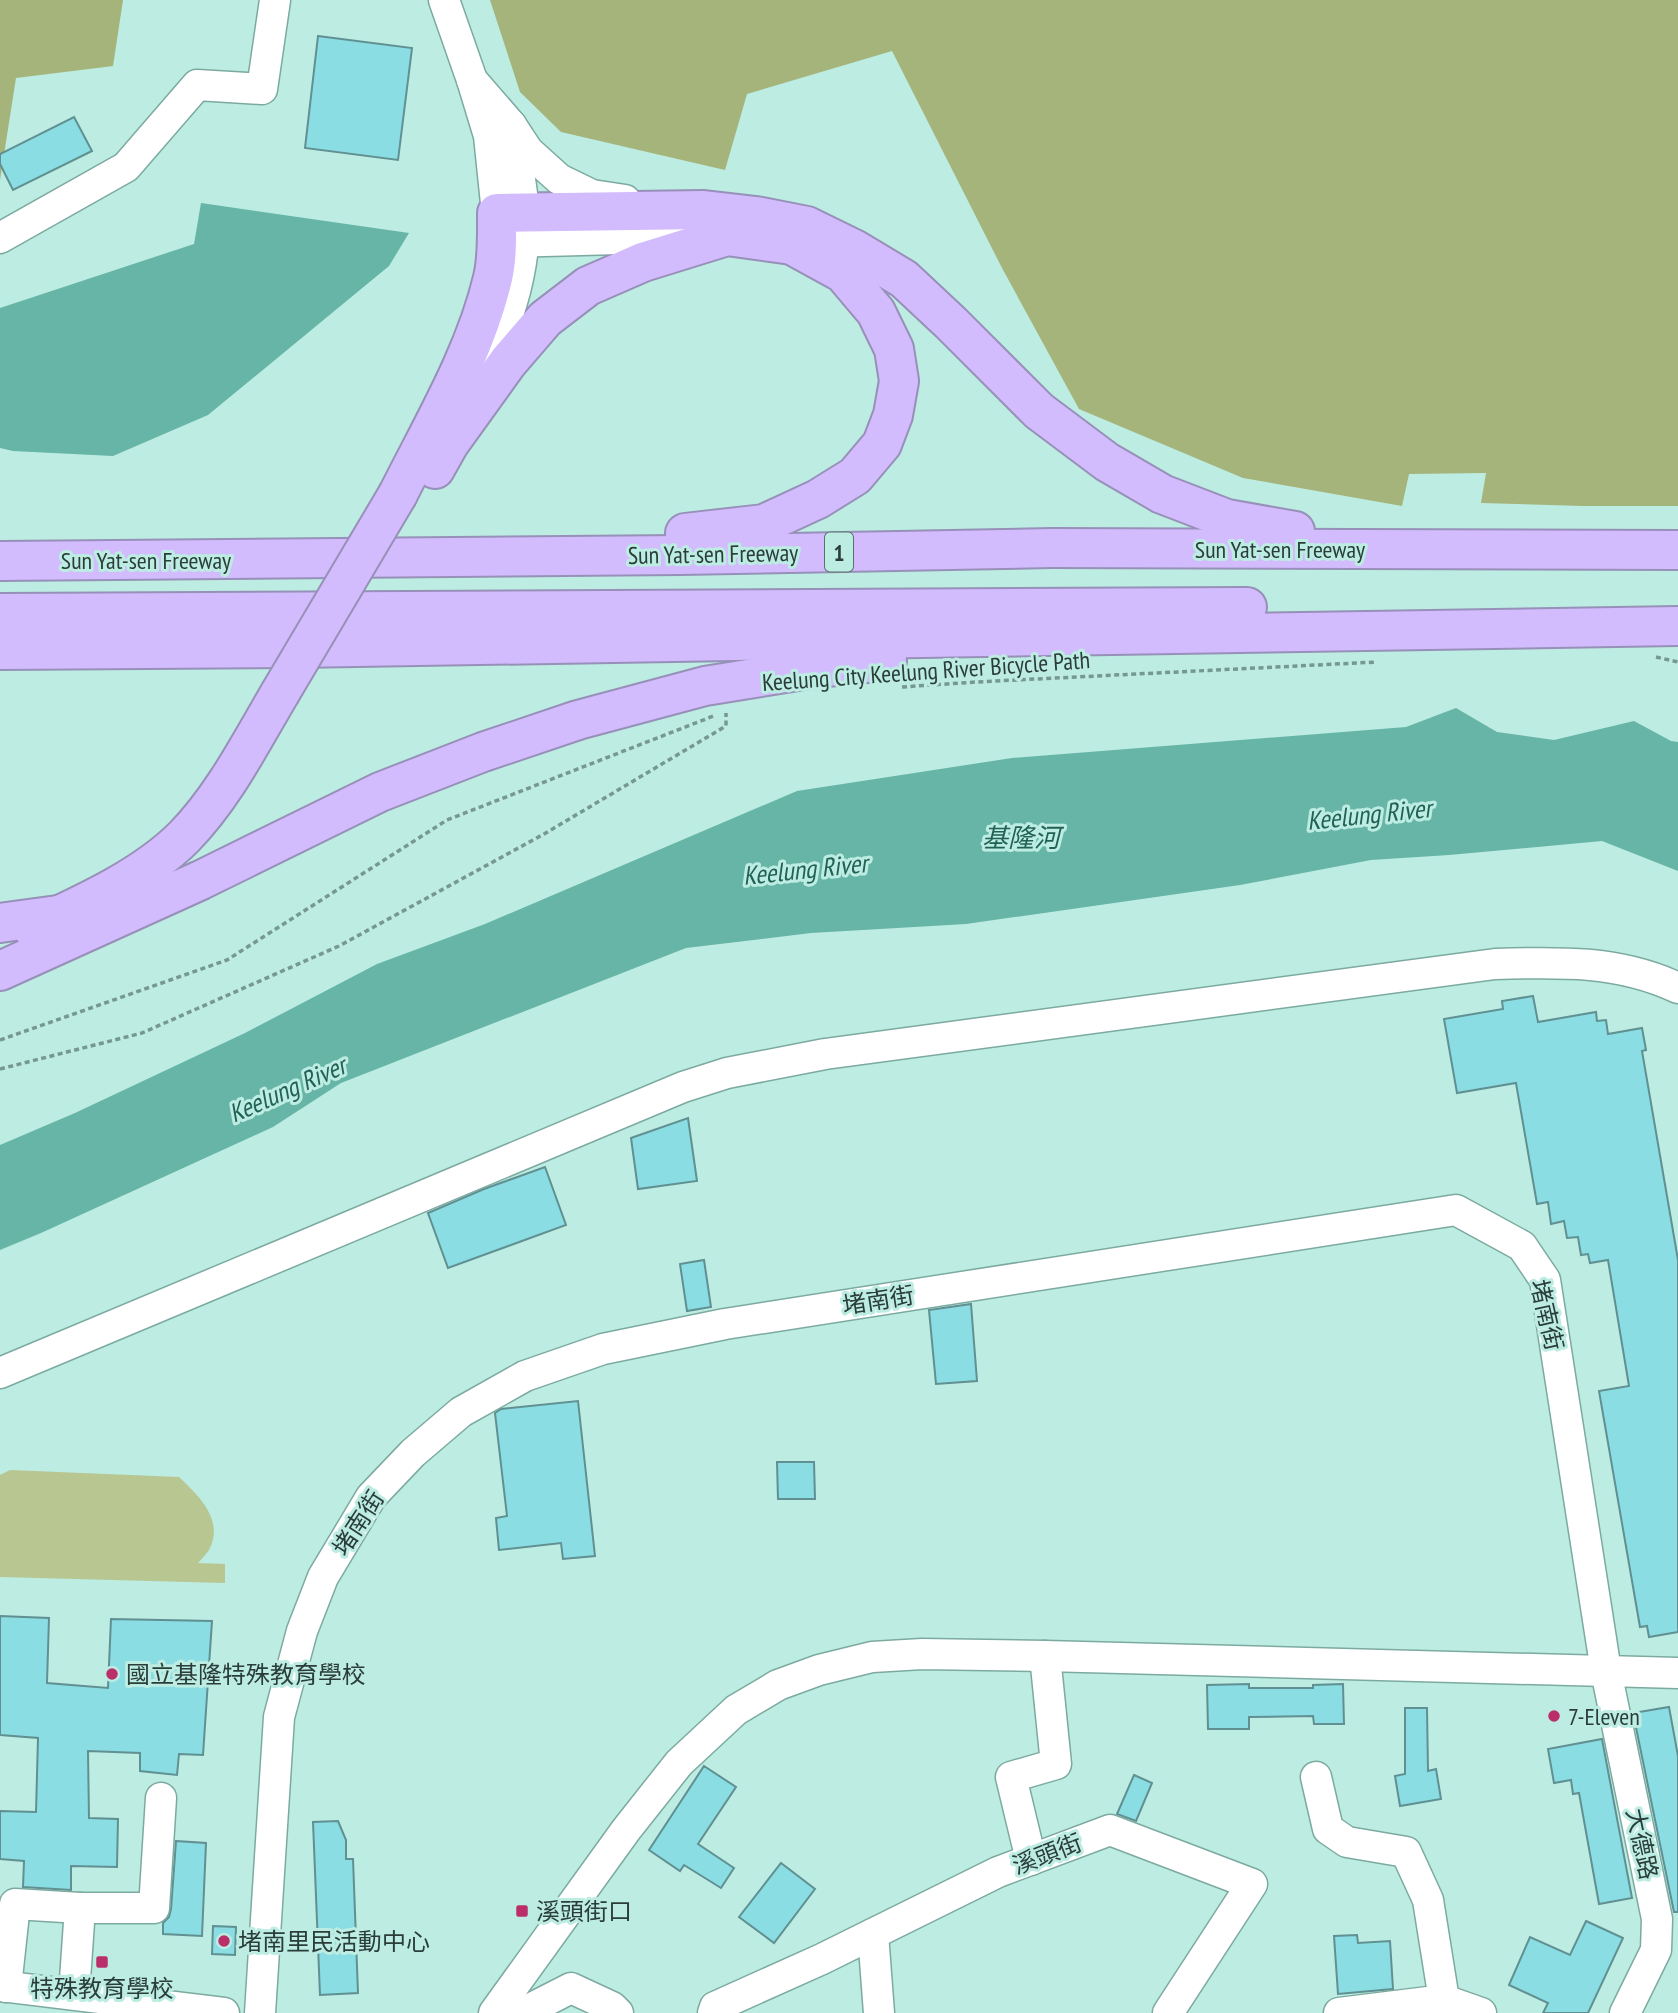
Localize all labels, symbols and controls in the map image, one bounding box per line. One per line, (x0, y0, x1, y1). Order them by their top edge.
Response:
road number: 1 (825, 532, 853, 572)
street label: Sun Yat-sen Freeway (1195, 534, 1365, 565)
street label: Sun Yat-sen Freeway (628, 537, 798, 571)
street label: Sun Yat-sen Freeway (61, 545, 231, 576)
street label: Keelung City Keelung River Bicycle Path (761, 644, 1091, 698)
water label: Keelung River (1305, 791, 1437, 837)
water label: 基隆河 (982, 821, 1065, 854)
water label: Keelung River (741, 846, 873, 892)
water label: Keelung River (223, 1047, 354, 1129)
street label: 堵南街 (1524, 1276, 1570, 1354)
street label: 堵南街 (840, 1279, 916, 1321)
street label: 堵南街 (325, 1484, 391, 1562)
place label: 國立基隆特殊教育學校 (126, 1659, 366, 1690)
marker: 國立基隆特殊教育學校 (104, 1666, 120, 1682)
place label: 7-Eleven (1568, 1701, 1640, 1732)
marker: 7-Eleven (1546, 1708, 1562, 1724)
street label: 大德路 (1619, 1806, 1665, 1882)
street label: 溪頭街 (1008, 1827, 1086, 1881)
place label: 溪頭街口 (536, 1896, 632, 1927)
marker: 溪頭街口 (514, 1903, 530, 1919)
place label: 堵南里民活動中心 (238, 1926, 430, 1957)
marker: 堵南里民活動中心 (216, 1933, 232, 1949)
marker: 特殊教育學校 (94, 1954, 110, 1970)
place label: 特殊教育學校 (30, 1973, 174, 2004)

